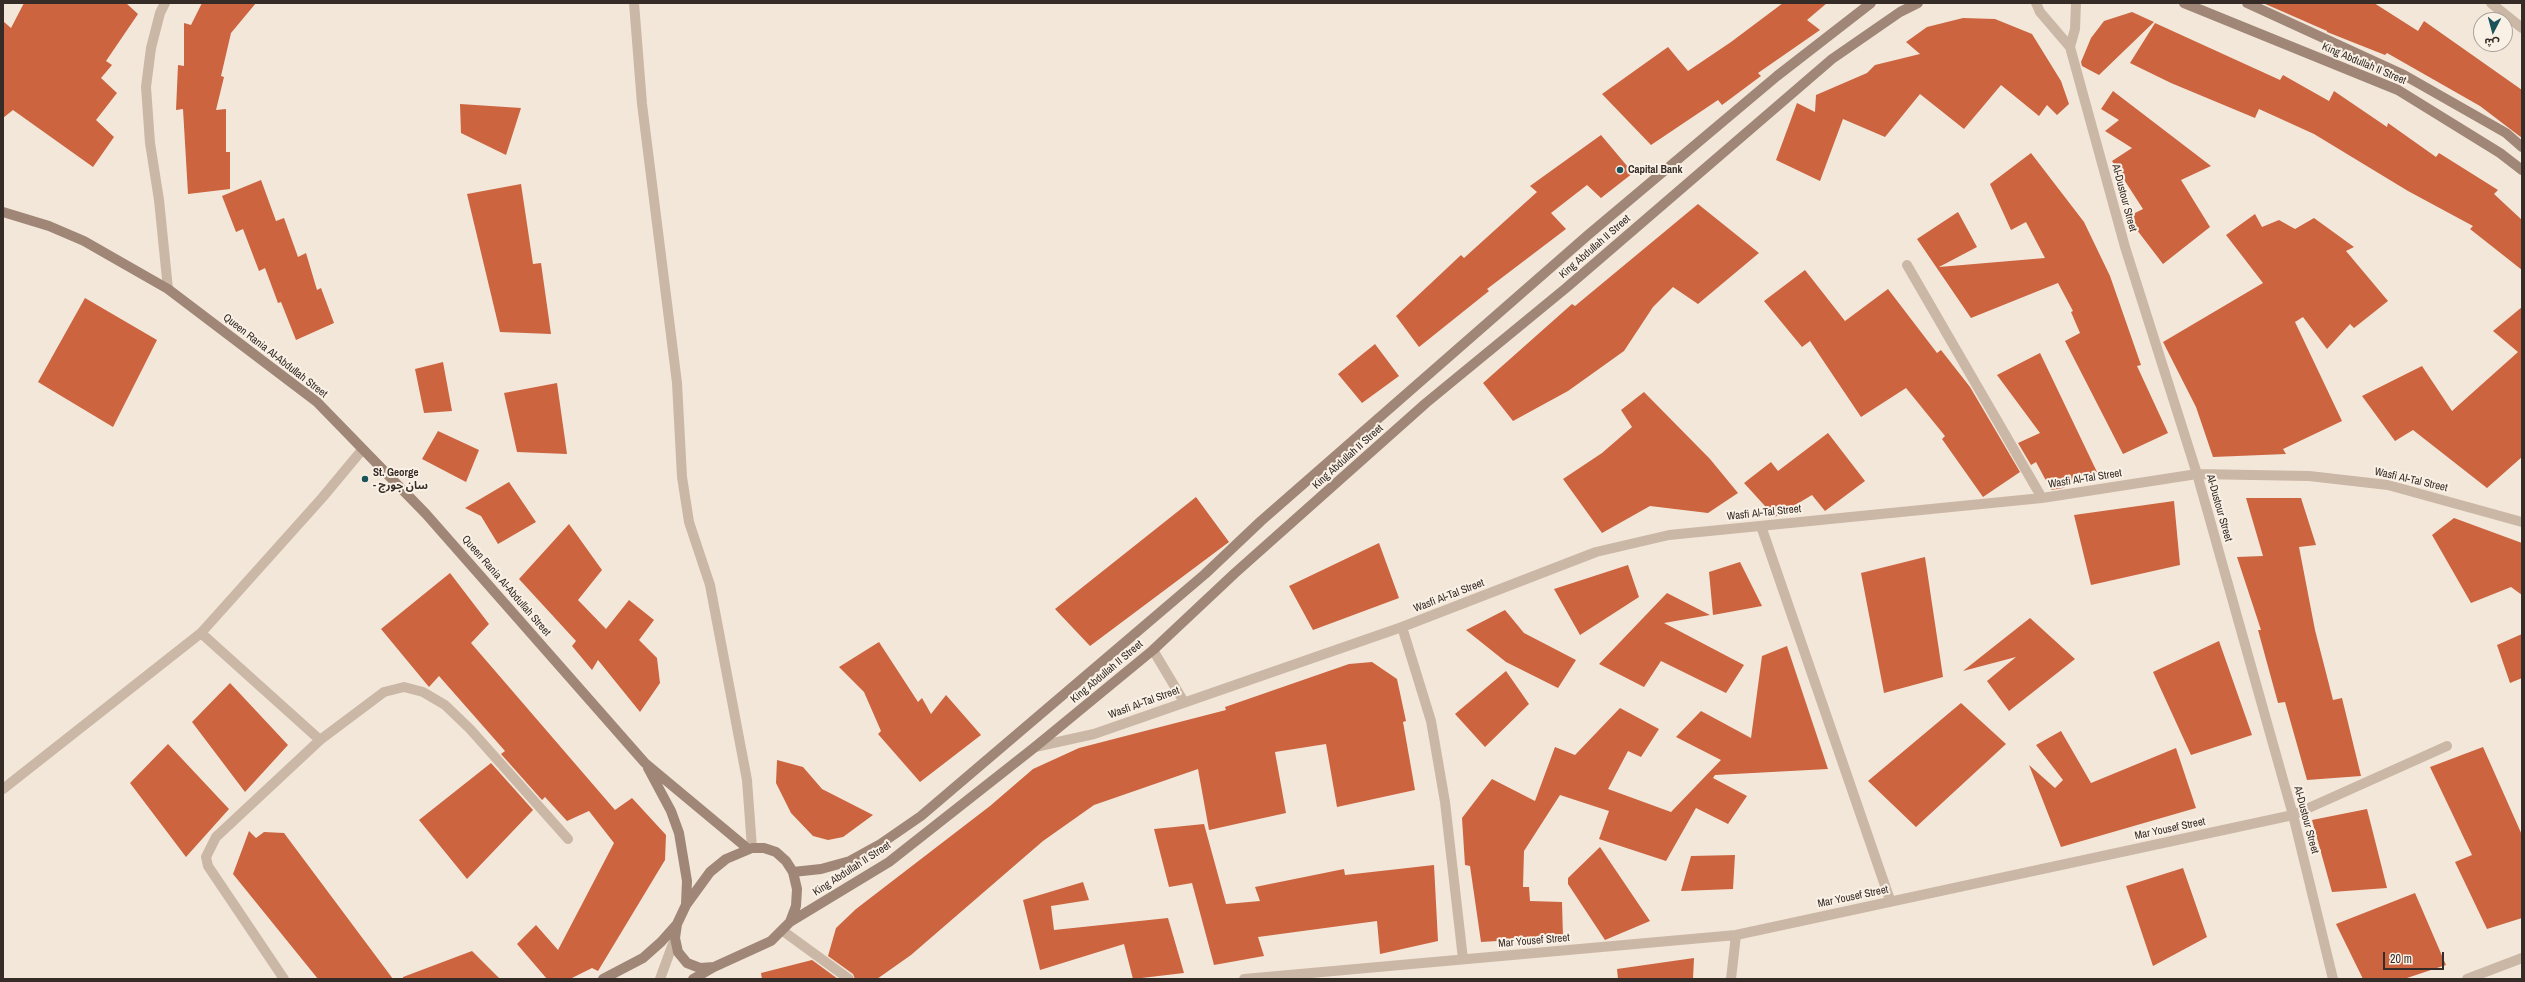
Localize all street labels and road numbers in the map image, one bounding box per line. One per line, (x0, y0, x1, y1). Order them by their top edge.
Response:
street label: King Abdullah II Street (2320, 40, 2408, 88)
street label: Al-Dustour Street (2109, 163, 2139, 233)
street label: King Abdullah II Street (1557, 212, 1633, 282)
street label: Queen Rania Al-Abdullah Street (220, 311, 330, 401)
street label: King Abdullah II Street (1310, 422, 1386, 492)
street label: Wasfi Al-Tal Street (2373, 465, 2449, 495)
street label: Wasfi Al-Tal Street (2047, 467, 2123, 491)
street label: Al-Dustour Street (2203, 473, 2235, 543)
street label: Wasfi Al-Tal Street (1726, 503, 1802, 523)
street label: Queen Rania Al-Abdullah Street (459, 533, 553, 639)
street label: Wasfi Al-Tal Street (1412, 576, 1486, 616)
street label: King Abdullah II Street (1068, 638, 1146, 706)
street label: Wasfi Al-Tal Street (1107, 684, 1181, 722)
street label: Al-Dustour Street (2291, 785, 2321, 855)
street label: Mar Yousef Street (2133, 815, 2207, 843)
street label: King Abdullah II Street (811, 839, 893, 899)
street label: Mar Yousef Street (1816, 883, 1890, 911)
street label: Mar Yousef Street (1498, 931, 1570, 951)

